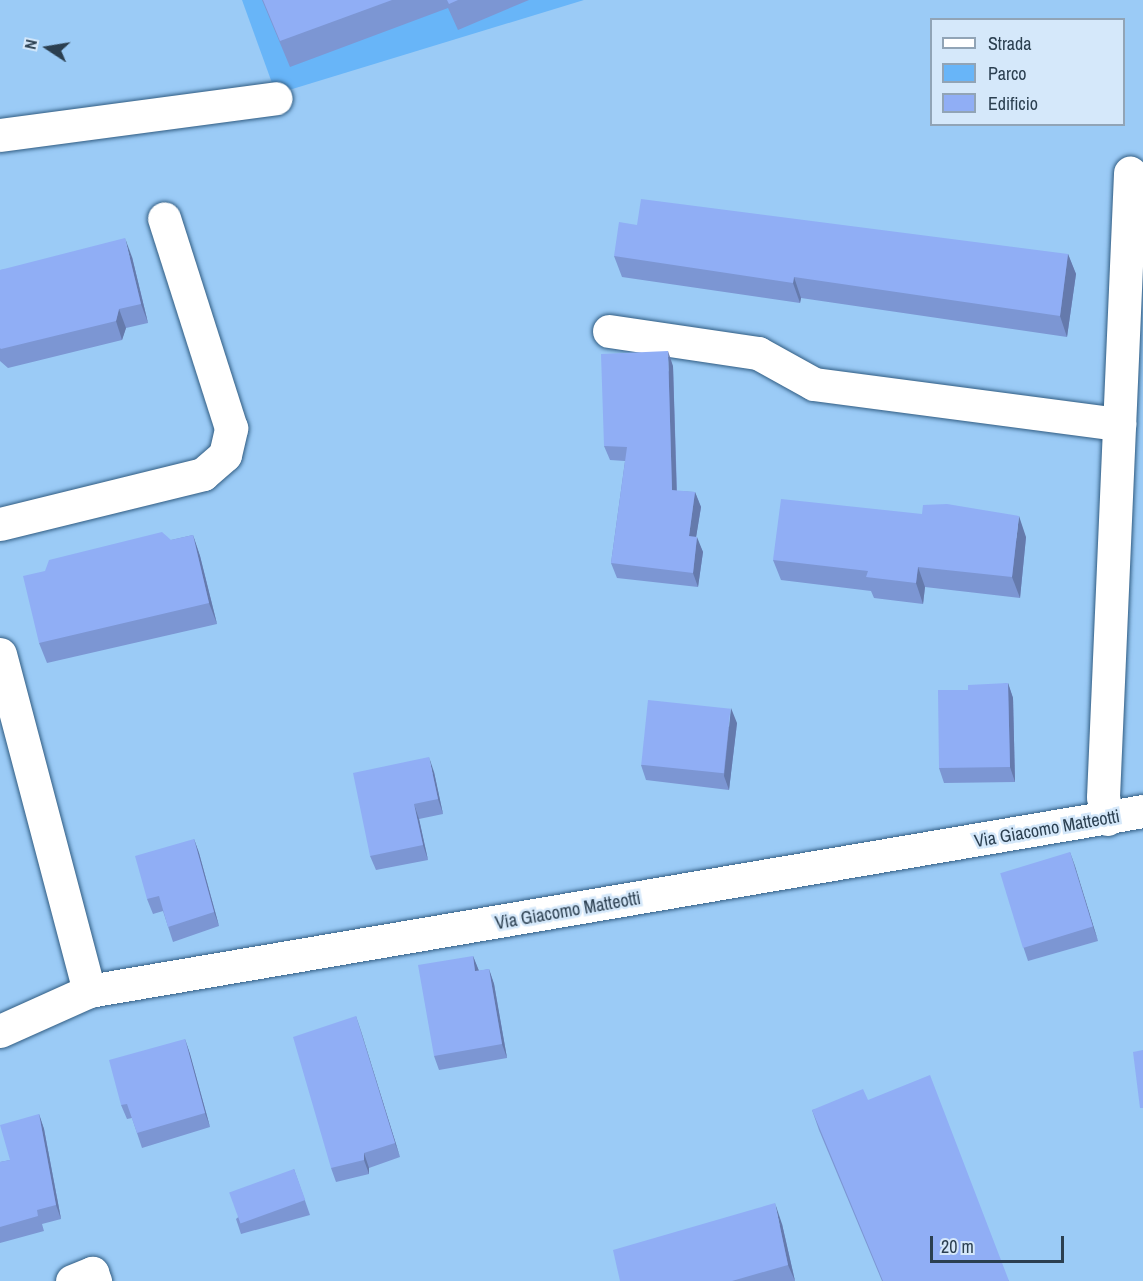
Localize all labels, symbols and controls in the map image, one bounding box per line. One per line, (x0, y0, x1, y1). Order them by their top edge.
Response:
north arrow (18, 18, 78, 78)
legend (930, 18, 1125, 126)
text: Strada (988, 31, 1032, 56)
text: N (19, 37, 42, 51)
text: Parco (988, 61, 1027, 86)
text: Edificio (988, 91, 1038, 116)
street label: Via Giacomo Matteotti (973, 806, 1121, 852)
street label: Via Giacomo Matteotti (494, 888, 642, 934)
scale bar (933, 1224, 1066, 1262)
text: 20 m (941, 1234, 974, 1259)

